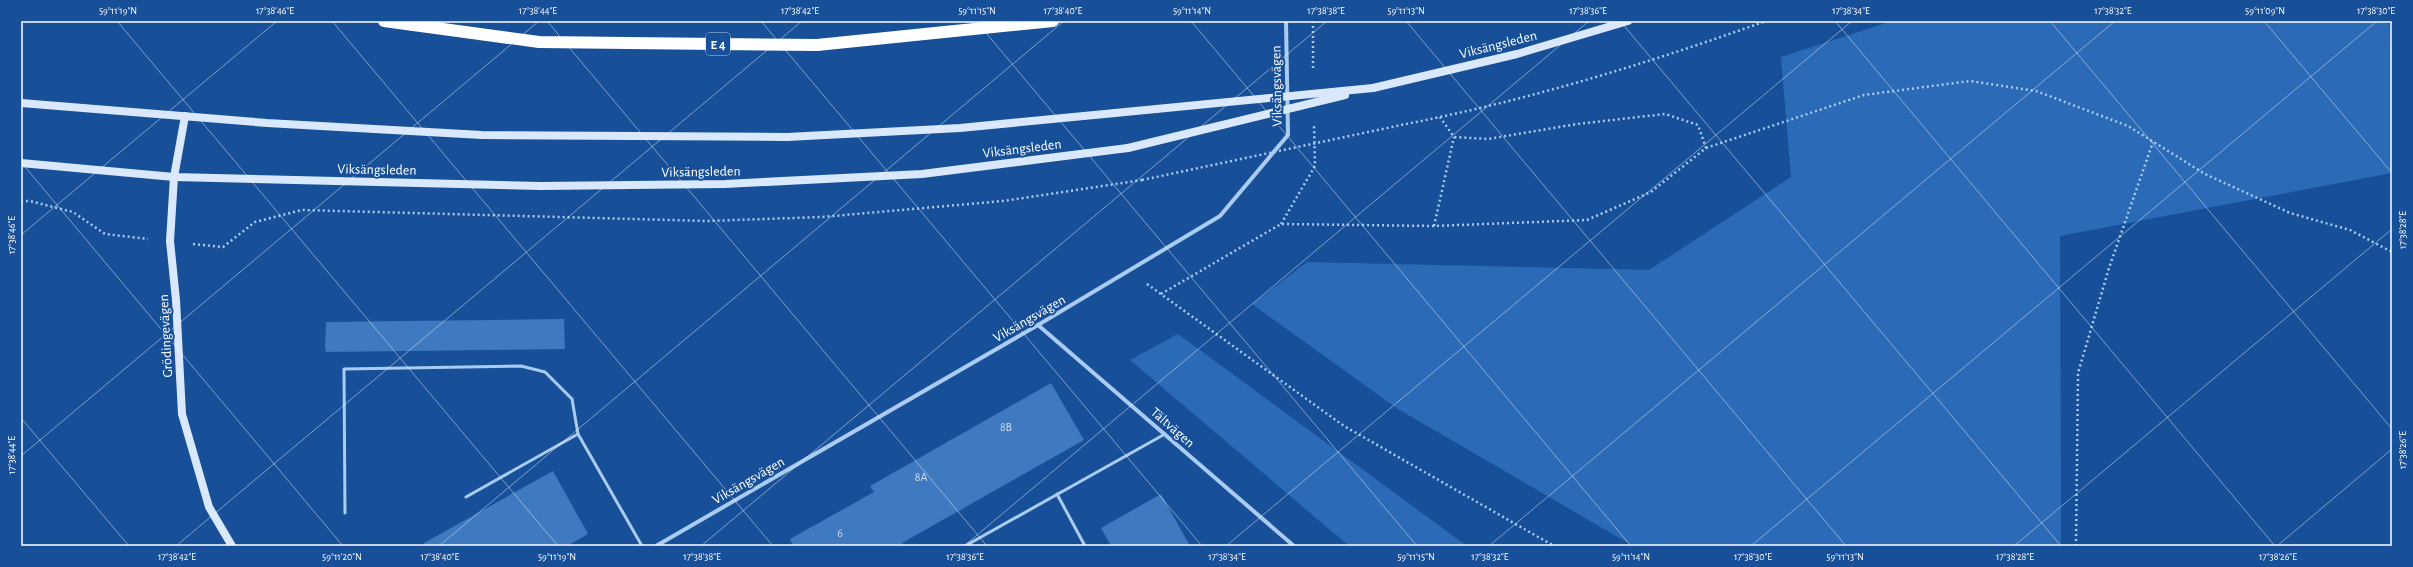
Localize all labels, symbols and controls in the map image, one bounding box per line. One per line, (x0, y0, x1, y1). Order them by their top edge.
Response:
text: 59°11'19"N (99, 6, 137, 16)
text: 17°38'46"E (256, 6, 294, 16)
text: 17°38'44"E (519, 6, 557, 16)
text: 17°38'42"E (781, 6, 819, 16)
text: 59°11'15"N (958, 6, 996, 16)
text: 17°38'40"E (1044, 6, 1083, 16)
text: 59°11'14"N (1173, 6, 1211, 16)
text: 17°38'38"E (1307, 6, 1345, 16)
text: 59°11'13"N (1387, 6, 1425, 16)
text: 17°38'36"E (1569, 6, 1607, 16)
text: 17°38'34"E (1832, 6, 1870, 16)
text: 17°38'32"E (2094, 6, 2132, 16)
text: 59°11'09"N (2245, 6, 2285, 16)
text: 17°38'30"E (2357, 6, 2395, 16)
street label: Viksängsleden (1458, 29, 1538, 61)
road number: E 4 (706, 33, 730, 55)
street label: Viksängsvägen (1269, 45, 1285, 127)
street label: Viksängsleden (982, 137, 1062, 161)
street label: Viksängsleden (337, 162, 417, 178)
street label: Viksängsleden (661, 164, 741, 180)
text: 17°38'28"E (2398, 211, 2408, 249)
text: 17°38'46"E (7, 216, 17, 254)
street label: Viksängsvägen (991, 293, 1068, 345)
street label: Grödingevägen (157, 294, 175, 378)
street label: Tältvägen (1148, 405, 1197, 450)
house number: 8B (1000, 421, 1012, 433)
text: 17°38'26"E (2398, 431, 2408, 469)
text: 17°38'44"E (7, 436, 17, 474)
street label: Viksängsvägen (710, 455, 787, 507)
house number: 8A (915, 471, 927, 483)
house number: 6 (837, 527, 843, 539)
text: 17°38'42"E (158, 552, 196, 562)
text: 59°11'20"N (322, 552, 362, 562)
text: 17°38'40"E (421, 552, 460, 562)
text: 59°11'19"N (538, 552, 576, 562)
text: 17°38'38"E (683, 552, 721, 562)
text: 17°38'36"E (946, 552, 984, 562)
text: 17°38'34"E (1208, 552, 1246, 562)
text: 59°11'15"N (1397, 552, 1435, 562)
text: 17°38'32"E (1471, 552, 1509, 562)
text: 59°11'14"N (1612, 552, 1650, 562)
text: 17°38'30"E (1734, 552, 1772, 562)
text: 59°11'13"N (1826, 552, 1864, 562)
text: 17°38'28"E (1996, 552, 2034, 562)
text: 17°38'26"E (2259, 552, 2297, 562)

